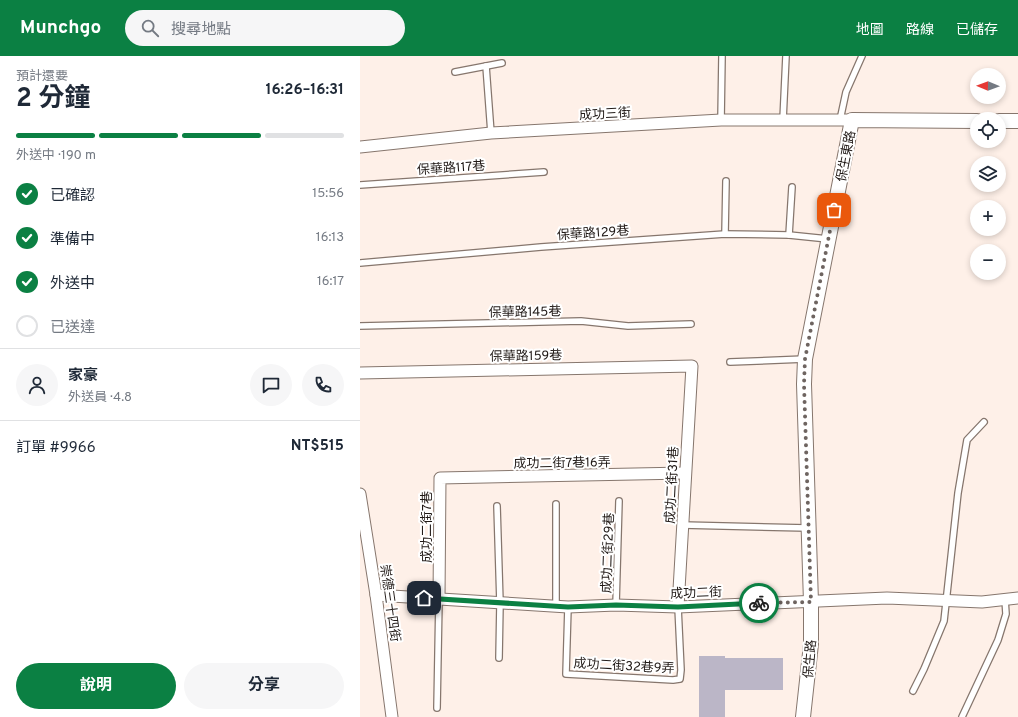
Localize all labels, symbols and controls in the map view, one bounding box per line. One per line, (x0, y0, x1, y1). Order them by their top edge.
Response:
search box (125, 10, 405, 46)
text: Munchgo (20, 16, 101, 40)
icon: search (139, 17, 161, 39)
text: 搜尋地點 (171, 21, 231, 40)
text: 地圖 (856, 22, 884, 39)
text: 路線 (906, 22, 934, 39)
text: 已儲存 (956, 22, 998, 39)
north arrow (970, 68, 1006, 104)
map controls (970, 68, 1006, 280)
text: 預計還要 (16, 69, 68, 85)
text: 16:26–16:31 (265, 81, 344, 100)
text: 2 分鐘 (16, 83, 90, 116)
street label: 成功三街 (579, 106, 631, 124)
button: locate (970, 112, 1006, 148)
street label: 保生東路 (834, 129, 860, 183)
text: 外送中 · 190 m (16, 148, 96, 164)
button: layers (970, 156, 1006, 192)
street label: 保華路117巷 (416, 159, 486, 179)
icon: check (16, 183, 38, 205)
text: 15:56 (312, 186, 344, 202)
text: 已確認 (50, 187, 95, 206)
pin (817, 193, 851, 227)
icon: bag (823, 199, 845, 221)
button: + (970, 200, 1006, 236)
street label: 保華路129巷 (556, 223, 630, 245)
icon: check (16, 227, 38, 249)
text: 16:13 (316, 230, 344, 246)
text: 準備中 (50, 231, 95, 250)
button: − (970, 244, 1006, 280)
icon: check (16, 271, 38, 293)
text: 16:17 (317, 274, 344, 290)
text: 外送中 (50, 275, 95, 294)
street label: 保華路145巷 (489, 304, 562, 322)
text: 已送達 (50, 319, 95, 338)
street label: 保華路159巷 (490, 348, 562, 366)
button: person (16, 364, 58, 406)
button: chat (250, 364, 292, 406)
button: phone (302, 364, 344, 406)
text: 家豪 (68, 367, 98, 386)
text: 外送員 · 4.8 (68, 390, 132, 406)
text: NT$515 (291, 437, 344, 456)
text: 訂單 #9966 (16, 439, 96, 458)
street label: 成功二街31巷 (663, 446, 683, 524)
street label: 成功二街7巷16弄 (513, 455, 611, 473)
street label: 成功二街7巷 (420, 491, 436, 563)
street label: 成功二街29巷 (600, 512, 618, 594)
street label: 崇德三十四街 (376, 563, 403, 643)
pin (407, 581, 441, 615)
courier (739, 583, 779, 623)
street label: 成功二街 (670, 585, 722, 603)
icon: home (413, 587, 435, 609)
icon: bike (748, 592, 770, 614)
street label: 保生路 (801, 639, 821, 679)
street label: 成功二街32巷9弄 (573, 656, 675, 678)
button: 說明 (16, 663, 176, 709)
button: 分享 (184, 663, 344, 709)

